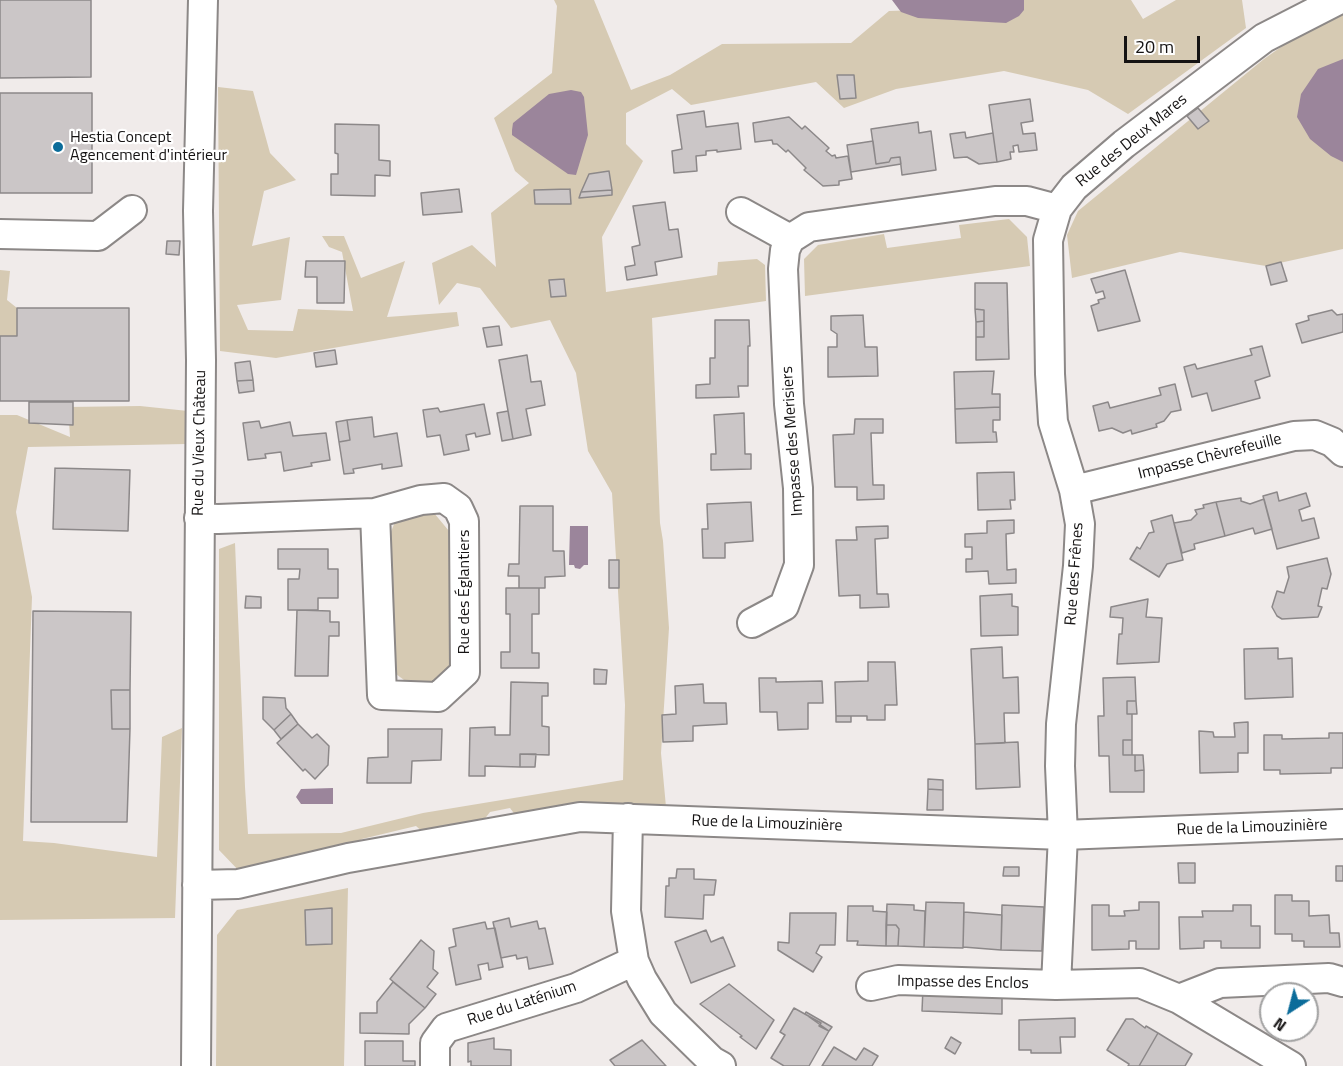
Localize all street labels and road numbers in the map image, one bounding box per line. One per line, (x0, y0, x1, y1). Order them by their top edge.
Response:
street label: Rue des Deux Mares (1073, 90, 1191, 192)
street label: Impasse des Merisiers (778, 365, 808, 517)
street label: Rue du Vieux Château (189, 370, 211, 516)
street label: Impasse Chèvrefeuille (1136, 430, 1284, 484)
street label: Rue des Frênes (1062, 522, 1088, 626)
street label: Rue des Églantiers (455, 530, 475, 654)
street label: Rue de la Limouzinière (691, 812, 843, 836)
street label: Rue de la Limouzinière (1176, 816, 1328, 840)
street label: Impasse des Enclos (897, 972, 1029, 994)
street label: Rue du Laténium (465, 977, 579, 1031)

